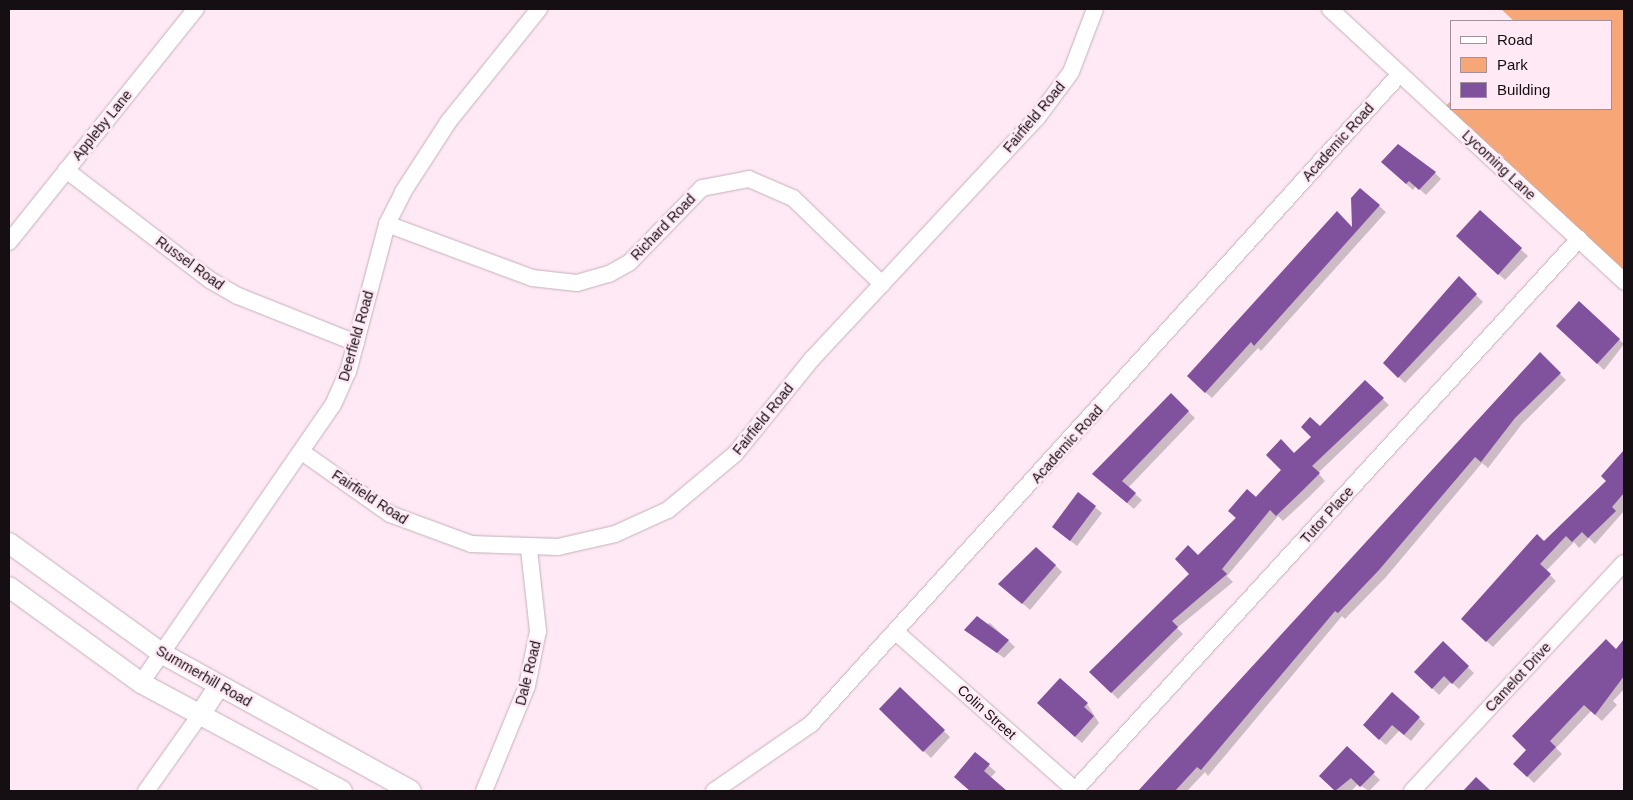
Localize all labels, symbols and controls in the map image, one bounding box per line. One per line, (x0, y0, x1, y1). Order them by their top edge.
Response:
legend (1450, 20, 1613, 110)
text: Road (1497, 31, 1533, 48)
text: Park (1497, 56, 1528, 73)
street label: Fairfield Road (1000, 78, 1068, 156)
text: Building (1497, 81, 1550, 98)
street label: Appleby Lane (69, 86, 135, 164)
street label: Academic Road (1299, 100, 1377, 184)
street label: Lycoming Lane (1459, 127, 1539, 203)
street label: Richard Road (627, 190, 699, 264)
street label: Russel Road (153, 233, 227, 293)
street label: Deerfield Road (335, 289, 377, 383)
street label: Fairfield Road (729, 380, 797, 458)
street label: Academic Road (1028, 402, 1106, 486)
street label: Fairfield Road (329, 466, 411, 528)
street label: Tutor Place (1297, 483, 1357, 547)
street label: Dale Road (512, 639, 544, 707)
street label: Camelot Drive (1482, 639, 1554, 715)
street label: Summerhill Road (153, 642, 255, 710)
street label: Colin Street (954, 681, 1020, 743)

